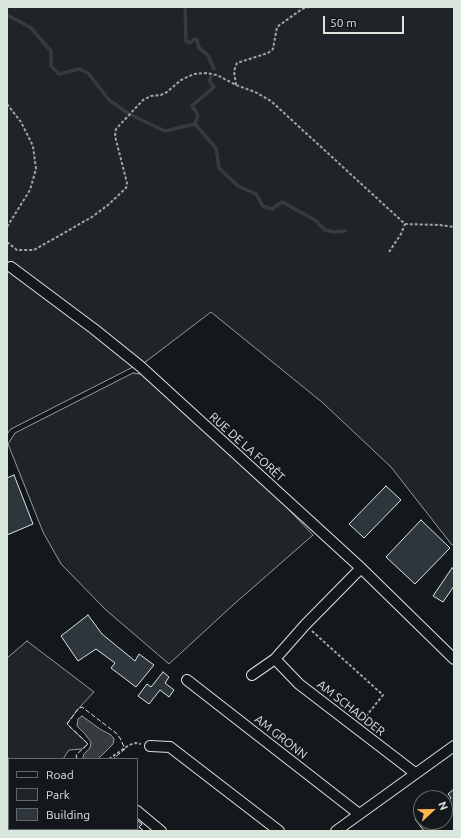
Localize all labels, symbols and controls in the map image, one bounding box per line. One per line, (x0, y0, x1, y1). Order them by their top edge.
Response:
scale bar (325, 8, 406, 34)
text: 50 m (330, 16, 357, 29)
street label: RUE DE LA FORÊT (206, 409, 288, 485)
street label: AM SCHADDER (314, 677, 388, 739)
street label: AM GRONN (252, 712, 310, 762)
legend (8, 758, 138, 830)
text: Road (46, 768, 74, 781)
text: Park (46, 788, 70, 801)
north arrow (413, 790, 453, 830)
text: N (436, 800, 450, 812)
text: Building (46, 808, 90, 821)

